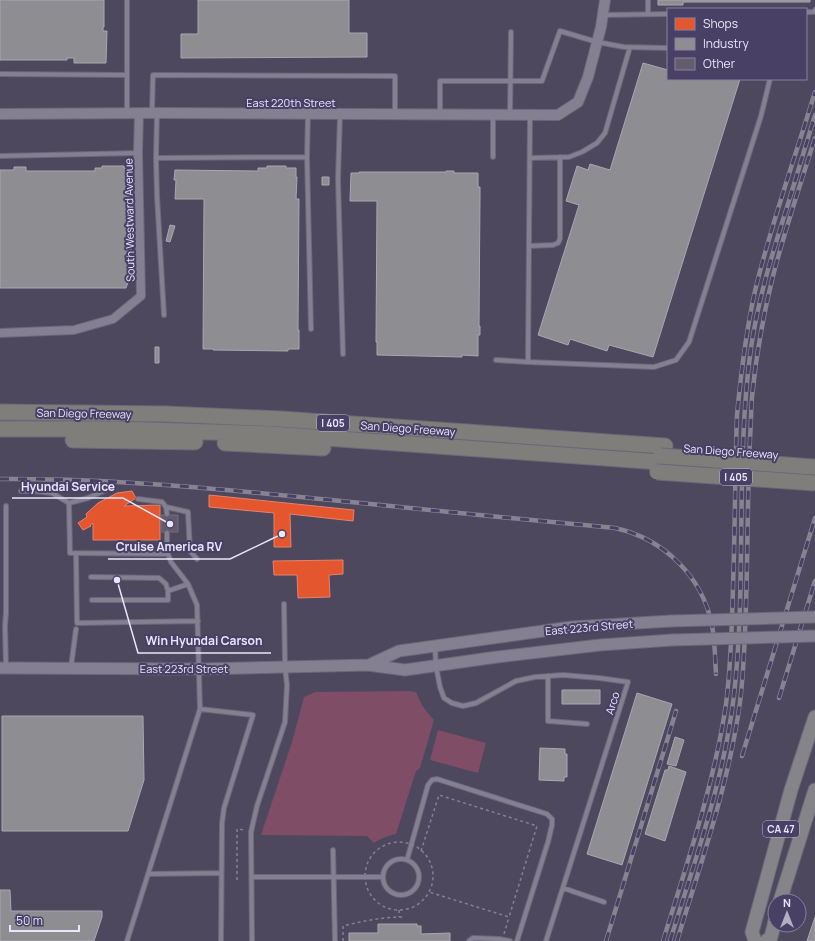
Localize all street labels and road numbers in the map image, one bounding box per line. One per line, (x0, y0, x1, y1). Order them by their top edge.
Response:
street label: East 220th Street (246, 95, 336, 110)
street label: South Westward Avenue (120, 157, 138, 282)
street label: San Diego Freeway (36, 405, 132, 421)
road number: I 405 (317, 415, 349, 431)
street label: San Diego Freeway (360, 417, 456, 439)
street label: San Diego Freeway (683, 440, 779, 462)
road number: I 405 (720, 469, 752, 485)
street label: East 223rd Street (544, 616, 634, 638)
street label: East 223rd Street (140, 661, 228, 676)
street label: Arco (601, 689, 623, 716)
road number: CA 47 (763, 821, 799, 837)

